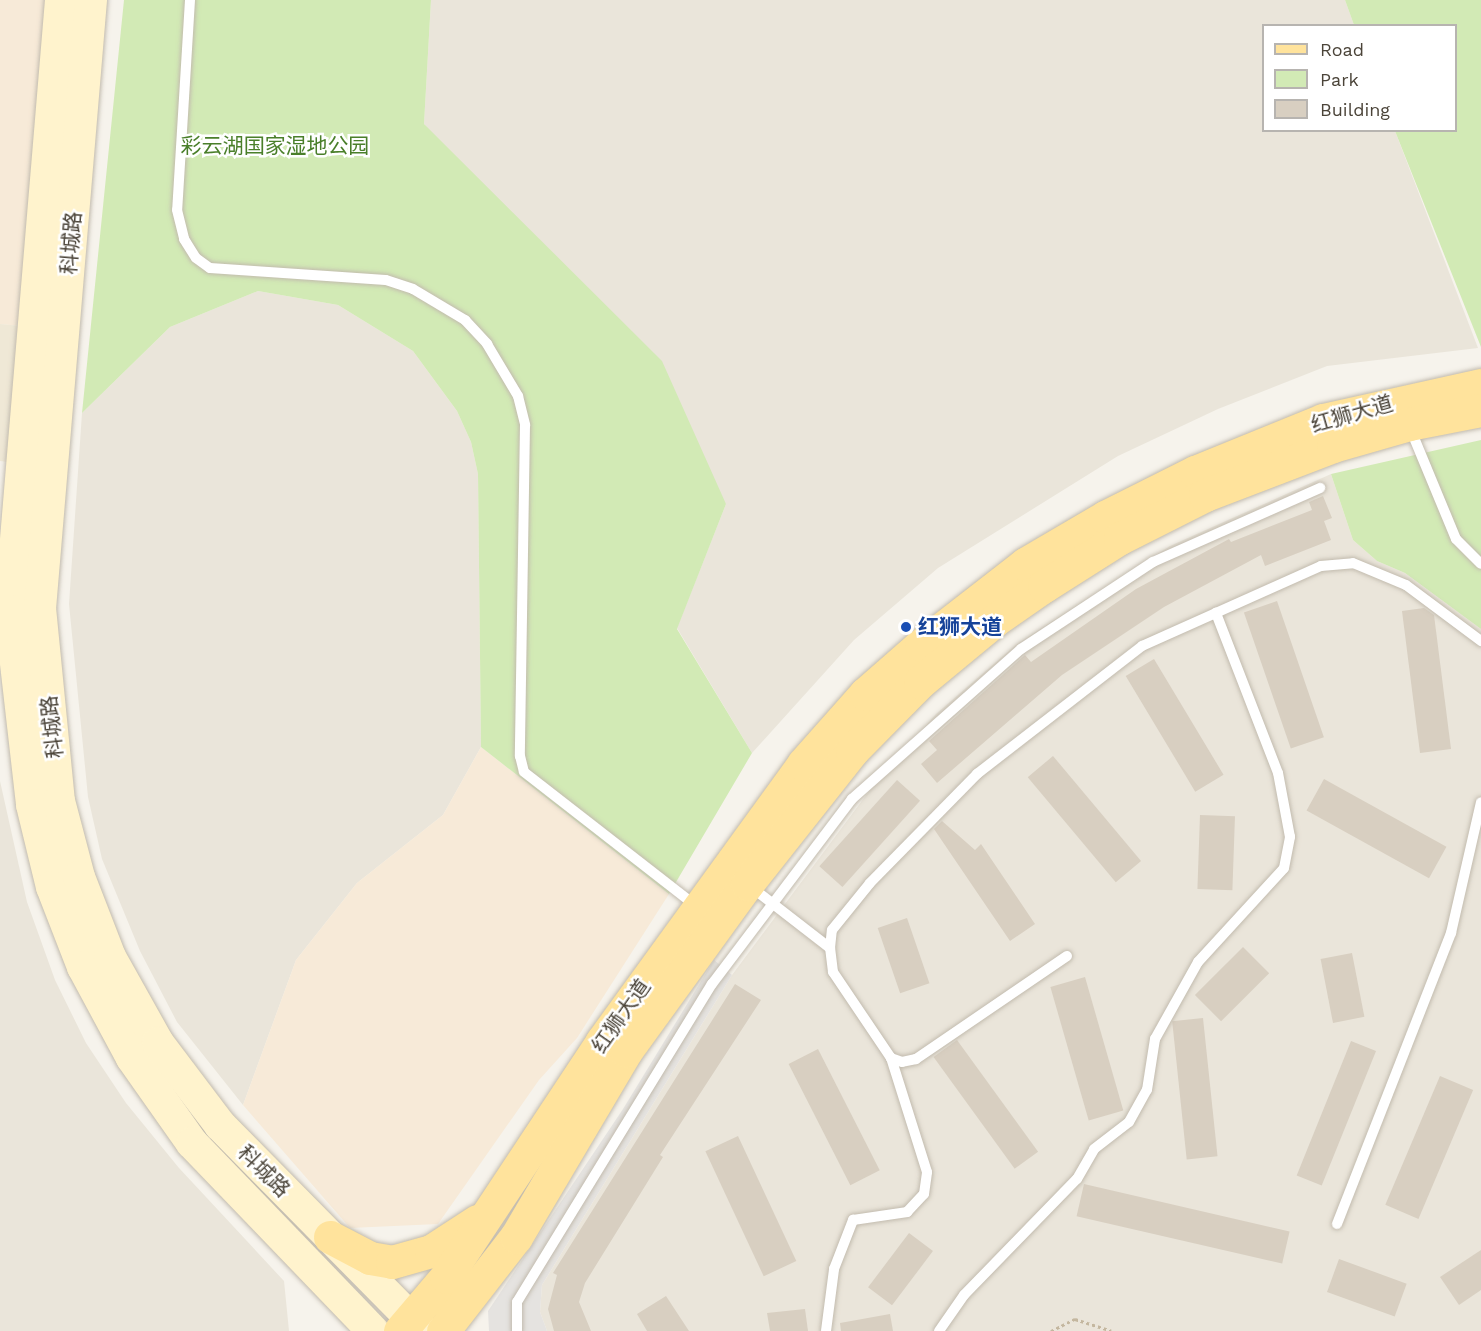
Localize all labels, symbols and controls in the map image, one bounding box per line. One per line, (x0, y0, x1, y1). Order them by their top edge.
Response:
legend (1262, 24, 1457, 132)
text: Road (1320, 39, 1364, 60)
text: Park (1320, 69, 1359, 90)
text: Building (1320, 99, 1390, 120)
park label: 彩云湖国家湿地公园 (181, 133, 369, 159)
street label: 科城路 (56, 211, 86, 275)
street label: 红狮大道 (1308, 390, 1396, 438)
place label: 红狮大道 (918, 614, 1002, 640)
marker: 红狮大道 (899, 620, 913, 634)
street label: 科城路 (36, 694, 68, 760)
street label: 红狮大道 (587, 974, 655, 1058)
street label: 科城路 (233, 1140, 295, 1202)

